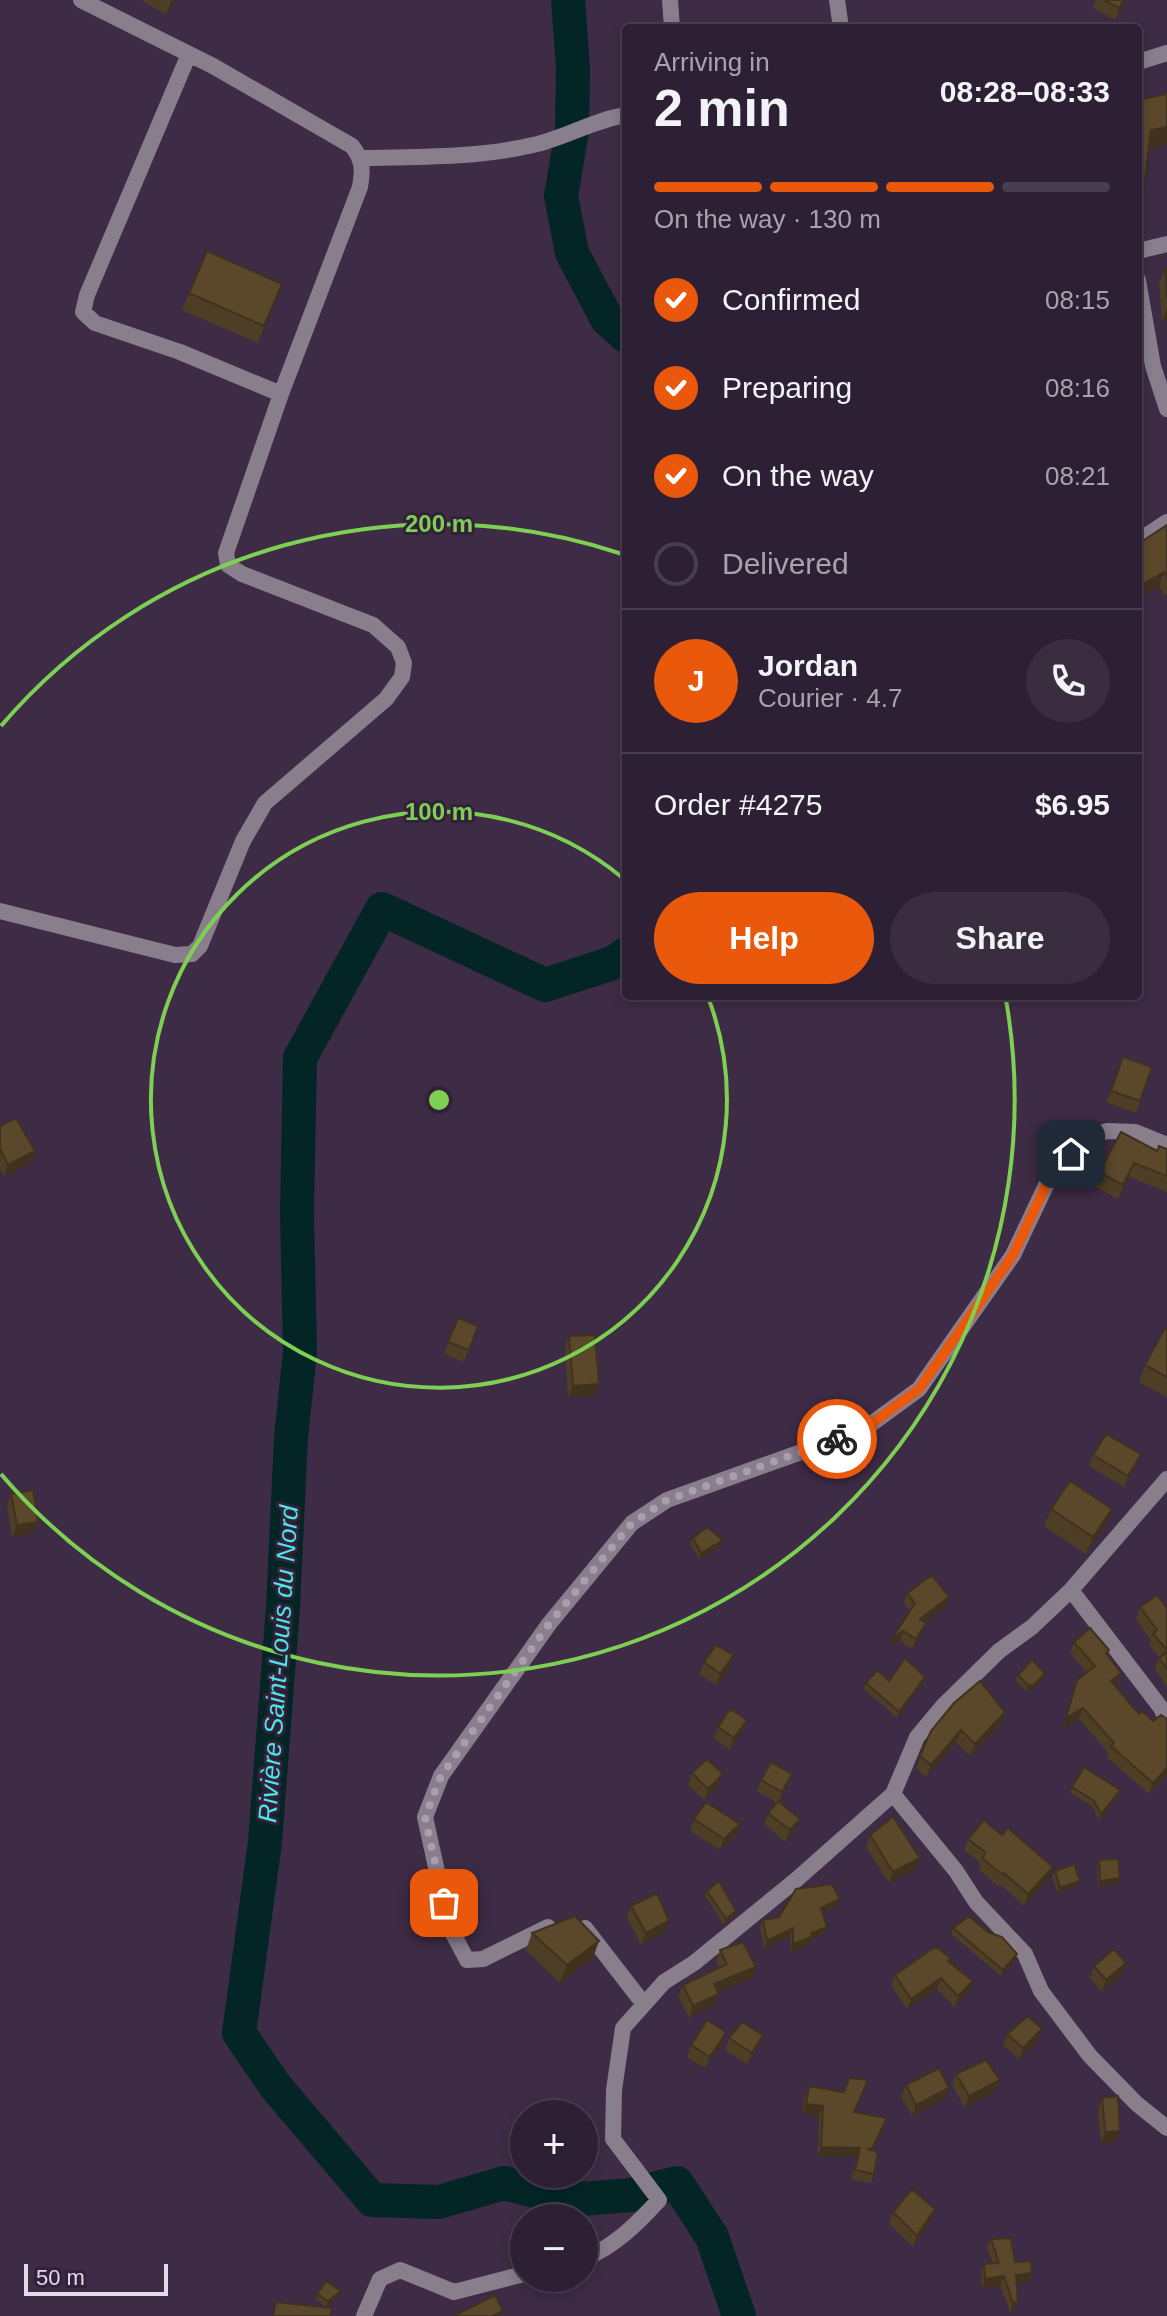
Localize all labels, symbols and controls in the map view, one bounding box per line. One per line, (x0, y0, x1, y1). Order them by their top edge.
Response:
text: Arriving in (654, 47, 770, 77)
text: 08:28–08:33 (940, 75, 1110, 108)
text: 2 min (654, 79, 790, 137)
text: On the way · 130 m (654, 204, 881, 234)
icon: check (654, 278, 698, 322)
text: Confirmed (722, 283, 860, 316)
text: 08:15 (1045, 285, 1110, 315)
icon: check (654, 366, 698, 410)
text: Preparing (722, 371, 852, 404)
text: 08:16 (1045, 373, 1110, 403)
icon: check (654, 454, 698, 498)
text: On the way (722, 459, 874, 492)
text: 08:21 (1045, 461, 1110, 491)
text: 200 m (405, 510, 473, 537)
text: Delivered (722, 547, 849, 580)
button: phone (1026, 639, 1110, 723)
text: Jordan (758, 649, 858, 682)
text: J (688, 664, 704, 697)
text: Courier · 4.7 (758, 683, 903, 713)
text: Order #4275 (654, 788, 822, 821)
text: $6.95 (1035, 788, 1110, 821)
text: 100 m (405, 798, 473, 825)
button: Help (654, 892, 874, 984)
button: Share (890, 892, 1110, 984)
centre of rings (425, 1086, 453, 1114)
pin (1037, 1120, 1105, 1188)
icon: home (1049, 1132, 1093, 1176)
courier (797, 1399, 877, 1479)
icon: bike (815, 1417, 859, 1461)
water label: Rivière Saint-Louis du Nord (252, 1503, 304, 1824)
pin (410, 1869, 478, 1937)
icon: bag (422, 1881, 466, 1925)
map controls (510, 2100, 598, 2292)
button: + (510, 2100, 598, 2188)
button: − (510, 2204, 598, 2292)
scale bar (24, 2260, 168, 2296)
text: 50 m (36, 2265, 85, 2290)

